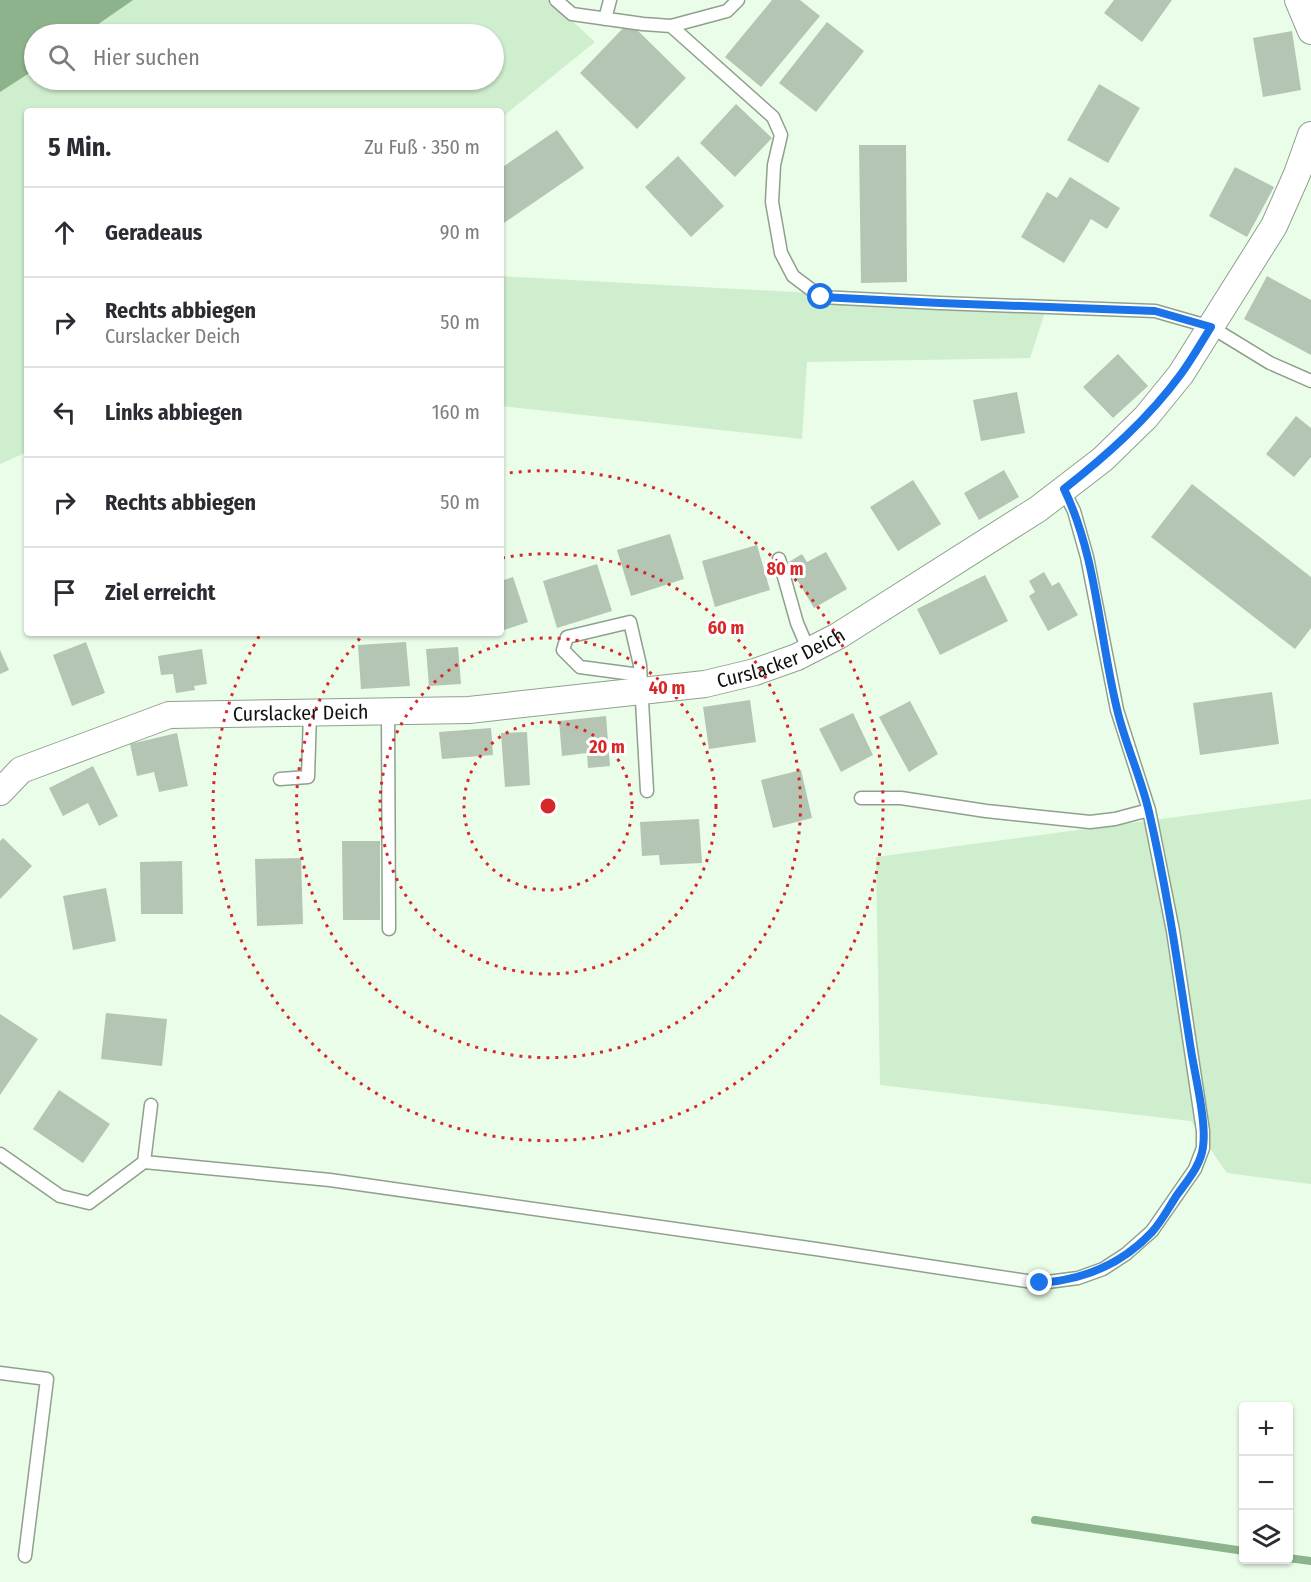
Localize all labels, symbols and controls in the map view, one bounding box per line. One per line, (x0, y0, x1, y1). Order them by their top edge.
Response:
search box (24, 24, 504, 90)
icon: search (45, 41, 78, 74)
text: Hier suchen (93, 44, 200, 71)
text: 5 Min. (48, 132, 111, 163)
text: Zu Fuß · 350 m (364, 135, 480, 159)
icon: ahead (48, 216, 81, 249)
text: Geradeaus (105, 219, 202, 246)
text: 90 m (440, 220, 480, 244)
route start (807, 283, 833, 309)
text: Rechts abbiegen (105, 297, 256, 324)
icon: right (48, 306, 81, 339)
text: 50 m (440, 310, 480, 334)
text: Curslacker Deich (105, 324, 240, 348)
icon: left (48, 396, 81, 429)
text: Links abbiegen (105, 399, 243, 426)
text: 160 m (432, 400, 480, 424)
icon: right (48, 486, 81, 519)
text: Rechts abbiegen (105, 489, 256, 516)
text: 50 m (440, 490, 480, 514)
text: 80 m (767, 558, 803, 580)
icon: arrive (48, 576, 81, 609)
text: Ziel erreicht (105, 579, 216, 606)
text: 60 m (708, 617, 744, 639)
street label: Curslacker Deich (714, 623, 849, 693)
text: 40 m (649, 677, 685, 699)
street label: Curslacker Deich (233, 700, 369, 726)
text: 20 m (588, 736, 625, 758)
centre of rings (538, 796, 558, 816)
route end (1026, 1269, 1052, 1295)
map controls (1239, 1402, 1293, 1564)
button: + (1239, 1402, 1293, 1456)
button: − (1239, 1456, 1293, 1510)
button: layers (1239, 1510, 1293, 1564)

